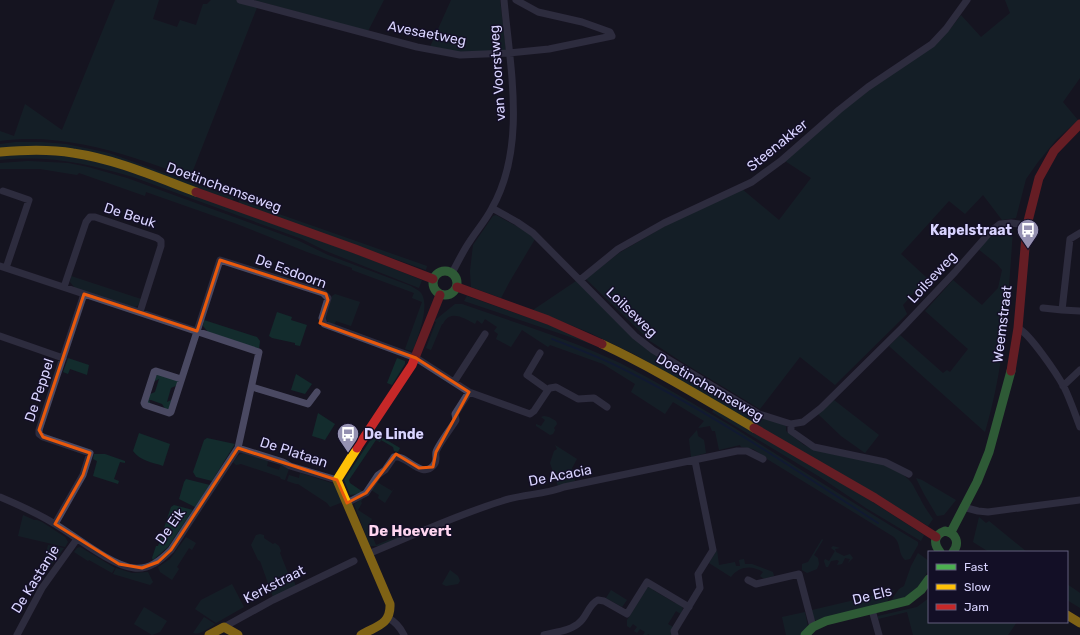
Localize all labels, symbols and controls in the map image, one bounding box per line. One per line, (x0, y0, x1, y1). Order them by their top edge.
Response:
street label: Avesaetweg (386, 18, 468, 49)
street label: van Voorstweg (486, 24, 509, 122)
street label: Steenakker (743, 115, 812, 175)
street label: Doetinchemseweg (164, 159, 284, 216)
street label: De Beuk (102, 199, 159, 232)
bus stop icon: Kapelstraat (1015, 217, 1041, 250)
place label: Kapelstraat (930, 222, 1012, 239)
street label: Loilseweg (904, 248, 961, 307)
street label: De Esdoorn (253, 251, 329, 292)
street label: Loilseweg (603, 284, 661, 341)
street label: Weemstraat (989, 284, 1016, 364)
street label: Doetinchemseweg (653, 350, 767, 425)
street label: De Peppel (21, 356, 58, 424)
bus stop icon: De Linde (335, 421, 361, 454)
place label: De Linde (364, 426, 424, 443)
street label: De Plataan (258, 434, 330, 471)
street label: De Acacia (527, 461, 593, 490)
street label: De Eik (152, 504, 189, 548)
district label: De Hoevert (368, 522, 452, 540)
street label: De Kastanje (8, 542, 63, 616)
legend (928, 551, 1068, 623)
text: Fast (964, 560, 988, 574)
street label: Kerkstraat (241, 561, 308, 607)
text: Slow (964, 580, 991, 594)
street label: De Els (851, 582, 894, 609)
text: Jam (964, 600, 989, 614)

